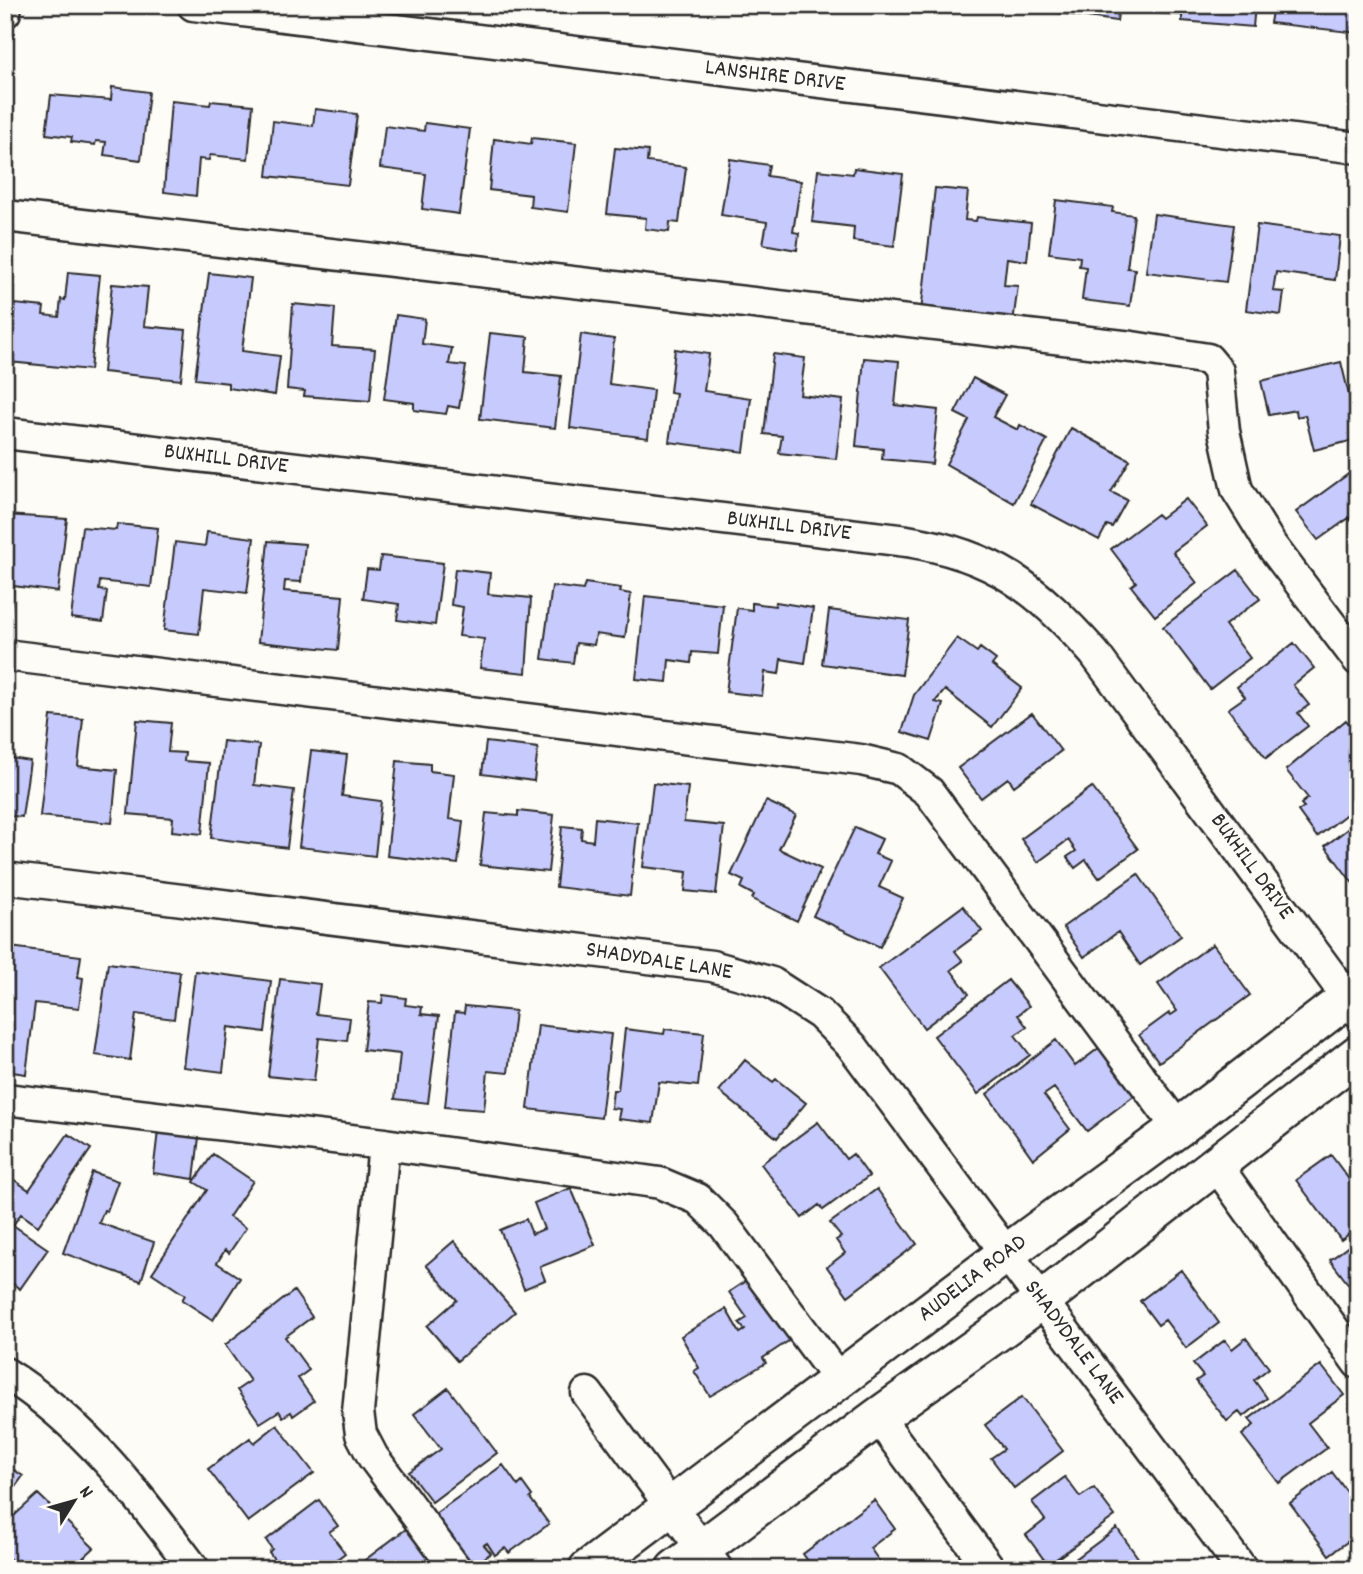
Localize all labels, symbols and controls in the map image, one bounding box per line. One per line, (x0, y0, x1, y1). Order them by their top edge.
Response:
street label: LANSHIRE DRIVE (703, 52, 848, 102)
street label: BUXHILL DRIVE (162, 436, 290, 484)
street label: BUXHILL DRIVE (725, 503, 853, 551)
street label: BUXHILL DRIVE (1201, 807, 1301, 928)
street label: SHADYDALE LANE (583, 934, 735, 990)
street label: AUDELIA ROAD (911, 1227, 1035, 1331)
street label: SHADYDALE LANE (1015, 1274, 1131, 1413)
north arrow (38, 1466, 108, 1536)
text: N (71, 1481, 98, 1505)

